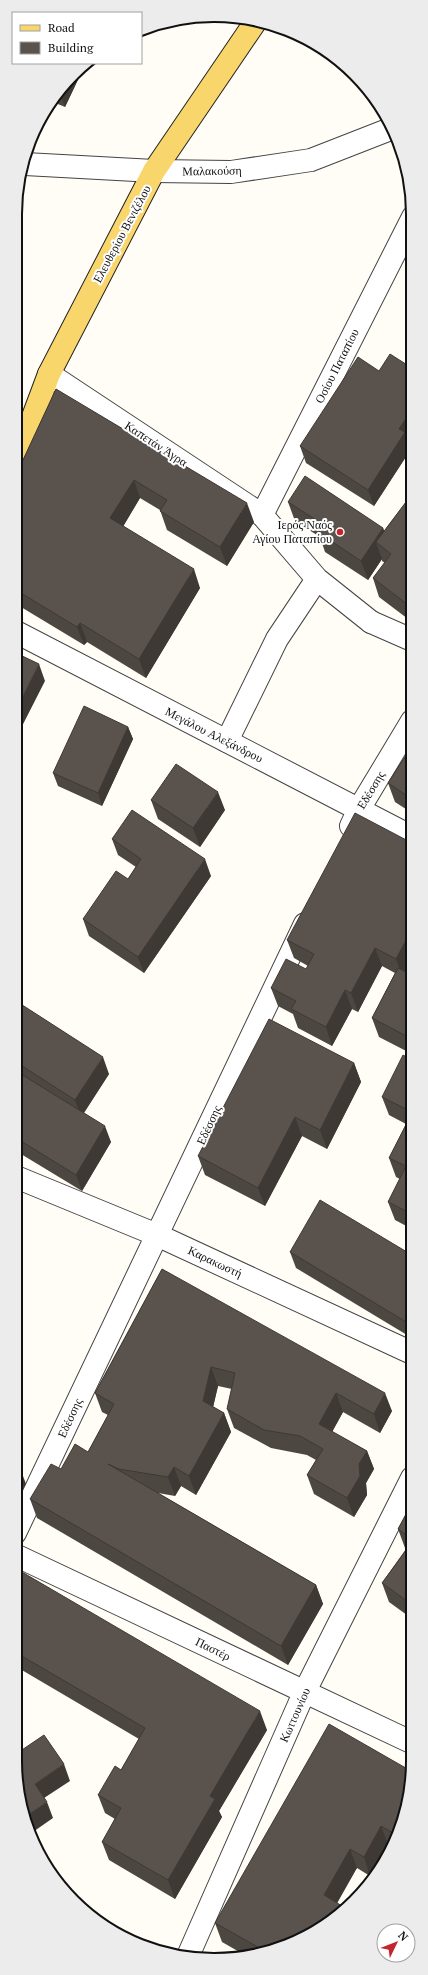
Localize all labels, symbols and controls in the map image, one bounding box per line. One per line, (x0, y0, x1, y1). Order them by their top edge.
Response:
legend (12, 12, 142, 64)
text: Road (48, 20, 75, 35)
text: Building (48, 40, 94, 55)
street label: Μαλακούση (182, 162, 242, 179)
street label: Ελευθερίου Βενιζέλου (89, 182, 154, 285)
street label: Οσίου Παταπίου (311, 326, 362, 406)
street label: Καπετάν Άγρα (122, 418, 191, 470)
place label: Ιερός Ναός Αγίου Παταπίου (252, 517, 332, 546)
marker: Ιερός Ναός Αγίου Παταπίου (335, 527, 345, 537)
street label: Μεγάλου Αλεξάνδρου (163, 703, 266, 766)
street label: Εδέσσης (353, 768, 388, 812)
street label: Εδέσσης (193, 1102, 224, 1147)
street label: Καρακωστή (186, 1242, 245, 1281)
street label: Εδέσσης (54, 1395, 85, 1440)
street label: Παστέρ (193, 1634, 233, 1663)
street label: Κωττουνίου (276, 1685, 313, 1744)
north arrow (376, 1923, 416, 1963)
text: N (395, 1928, 412, 1944)

